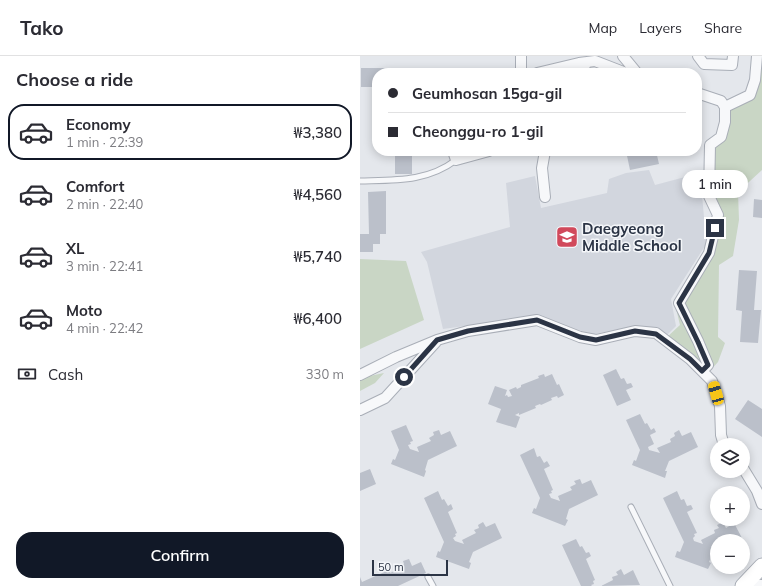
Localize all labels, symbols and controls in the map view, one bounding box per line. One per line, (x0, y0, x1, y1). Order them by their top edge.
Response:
text: Tako (20, 16, 64, 40)
text: Map (588, 19, 617, 37)
text: Layers (639, 19, 682, 37)
text: Share (704, 19, 742, 37)
text: Choose a ride (16, 68, 133, 91)
text: Geumhosan 15ga-gil (412, 84, 562, 103)
icon: car (18, 114, 54, 150)
text: Economy (66, 115, 131, 134)
text: Cheonggu-ro 1-gil (412, 122, 543, 141)
text: ₩3,380 (293, 123, 342, 142)
text: 1 min · 22:39 (66, 134, 143, 150)
callout: 1 min (682, 170, 748, 198)
icon: car (18, 176, 54, 212)
text: 1 min (698, 176, 732, 192)
text: Comfort (66, 177, 124, 196)
text: ₩4,560 (293, 185, 342, 204)
text: 2 min · 22:40 (66, 196, 143, 212)
place label: Daegyeong Middle School (582, 219, 682, 255)
route end (706, 219, 724, 237)
school or university icon: Daegyeong Middle School (554, 224, 580, 250)
icon: car (18, 238, 54, 274)
text: XL (66, 239, 84, 258)
text: ₩5,740 (293, 247, 342, 266)
text: 3 min · 22:41 (66, 258, 143, 274)
icon: car (18, 300, 54, 336)
text: Moto (66, 301, 102, 320)
text: ₩6,400 (293, 309, 342, 328)
text: 4 min · 22:42 (66, 320, 143, 336)
icon: cash (16, 363, 38, 385)
text: Cash (48, 365, 83, 384)
text: 330 m (306, 366, 344, 382)
route start (395, 368, 413, 386)
car (707, 380, 725, 406)
map controls (710, 438, 750, 574)
button: layers (710, 438, 750, 478)
button: + (710, 486, 750, 526)
button: Confirm (16, 532, 344, 578)
button: − (710, 534, 750, 574)
scale bar (372, 558, 448, 577)
text: 50 m (378, 560, 404, 574)

